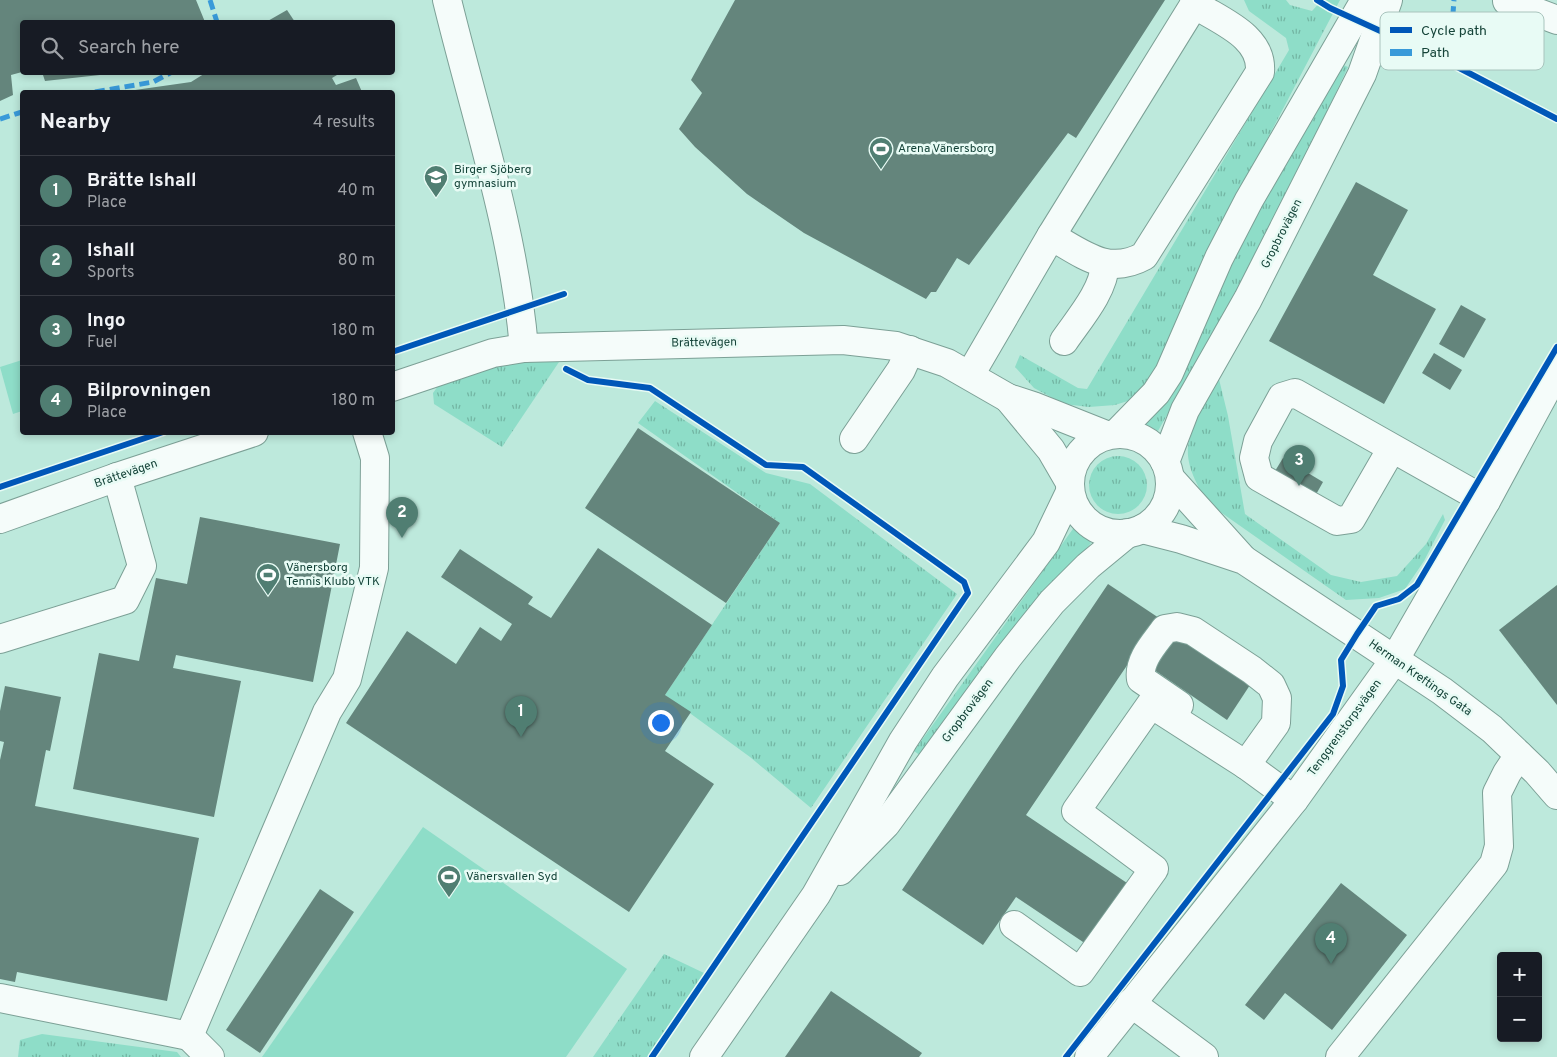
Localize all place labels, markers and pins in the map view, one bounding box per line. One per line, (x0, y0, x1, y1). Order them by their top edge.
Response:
sports icon: Arena Vänersborg (868, 136, 894, 170)
place label: Arena Vänersborg (898, 141, 994, 157)
place label: Birger Sjöberg gymnasium (454, 162, 532, 192)
school or university icon: Birger Sjöberg gymnasium (423, 164, 449, 198)
pin: 3 (1283, 445, 1315, 486)
pin: 2 (386, 497, 418, 538)
place label: Vänersborg Tennis Klubb VTK (286, 560, 380, 590)
sports icon: Vänersborg Tennis Klubb VTK (255, 562, 281, 596)
pin: 1 (505, 696, 537, 737)
sports icon: Vänersvallen Syd (436, 864, 462, 898)
place label: Vänersvallen Syd (466, 869, 558, 885)
pin: 4 (1315, 923, 1347, 964)

